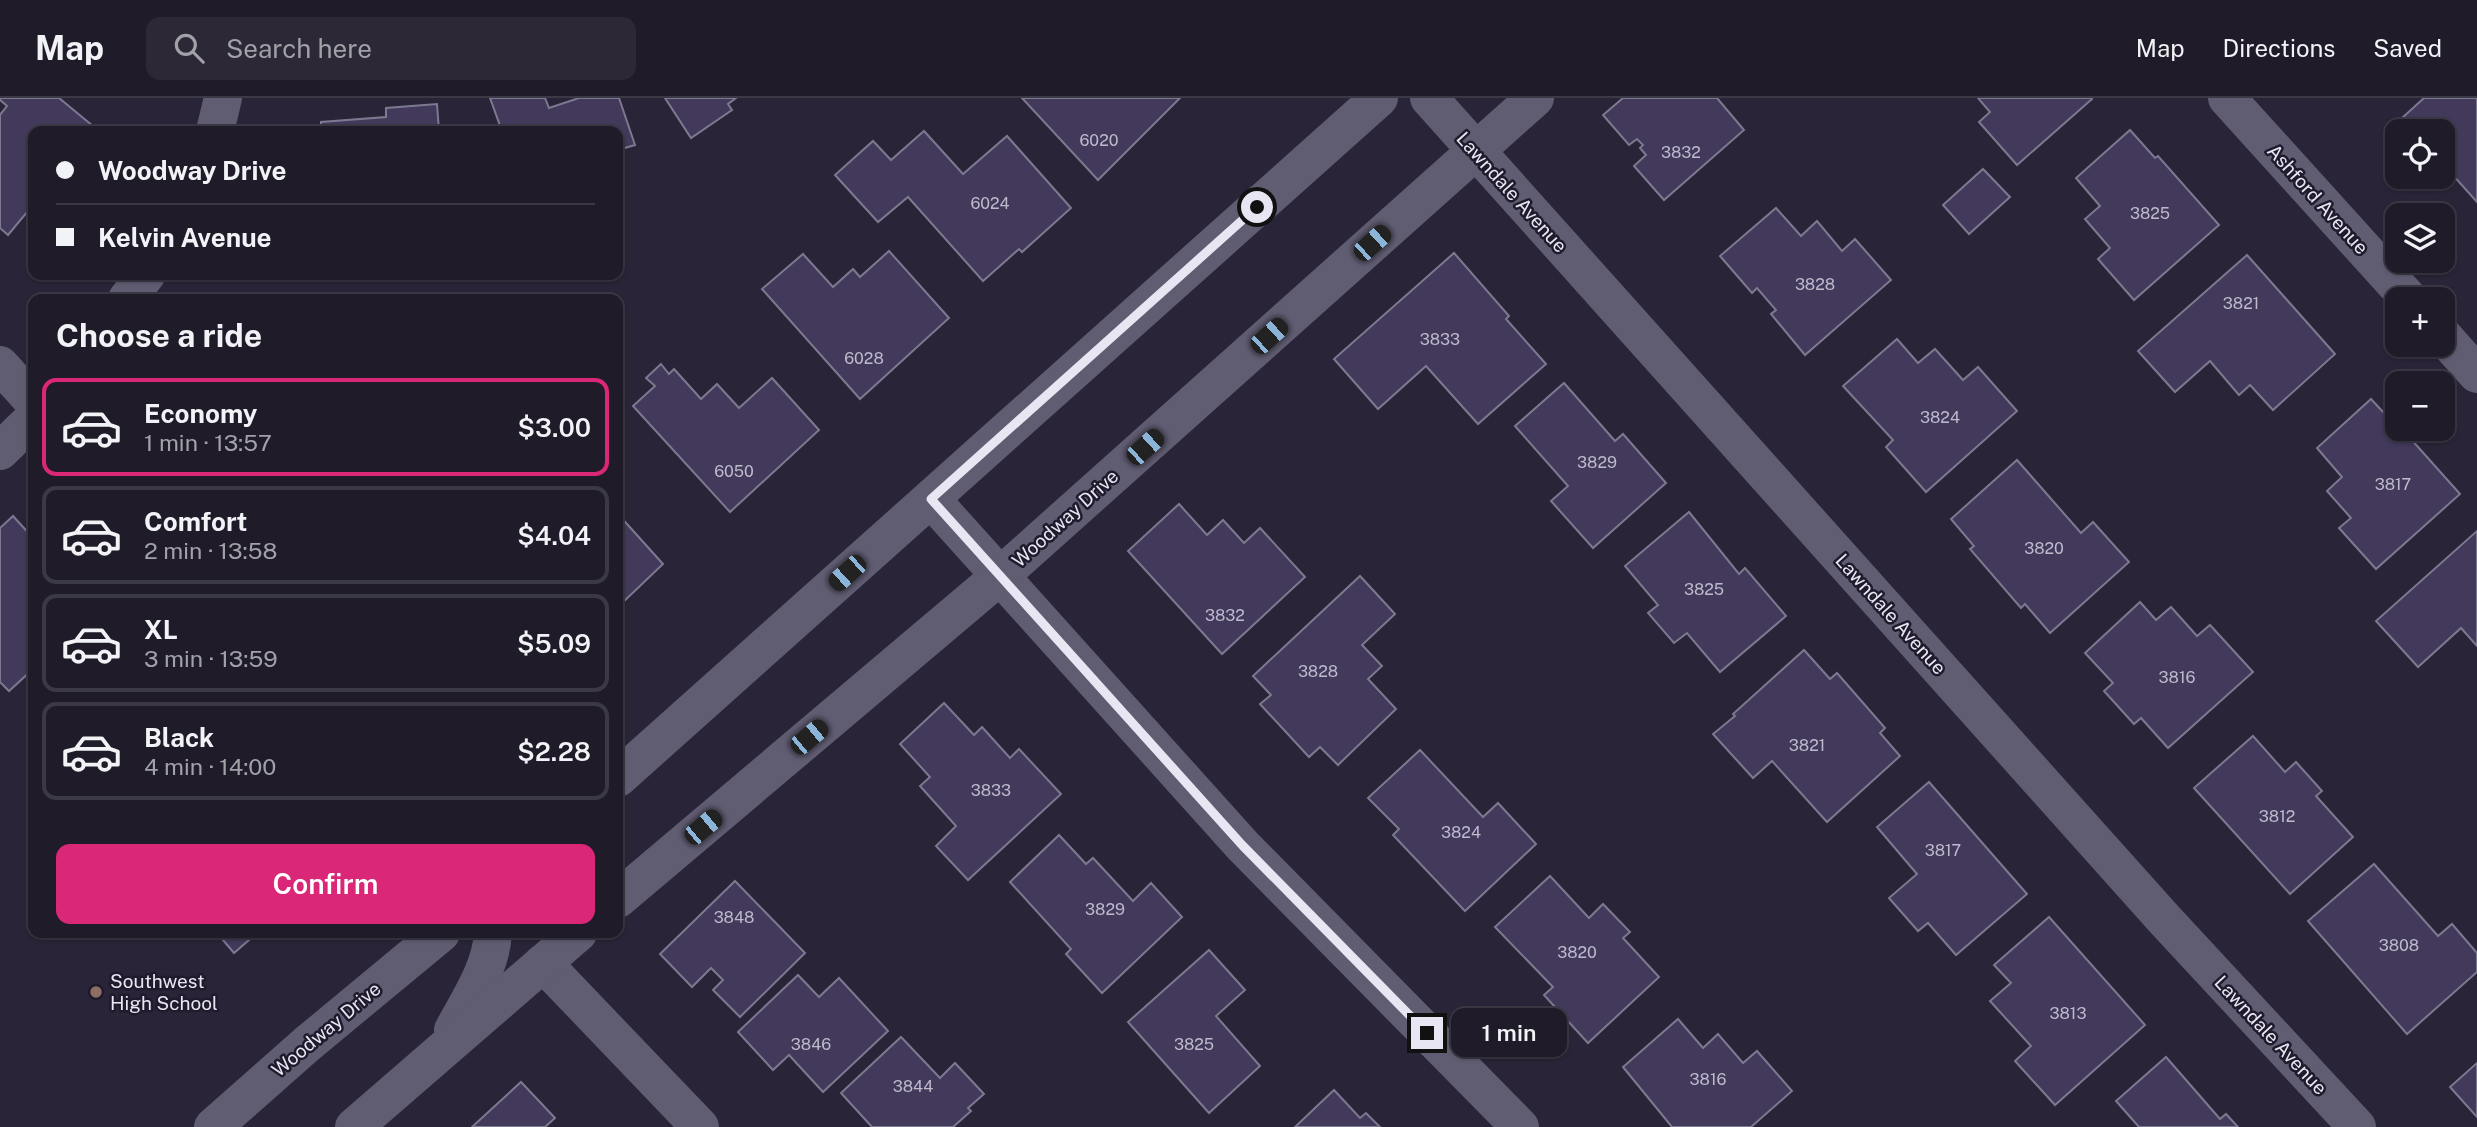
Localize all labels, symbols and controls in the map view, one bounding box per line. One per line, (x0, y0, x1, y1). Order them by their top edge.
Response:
search box (146, 17, 636, 80)
text: Map (35, 29, 104, 67)
icon: search (170, 29, 208, 67)
text: Search here (226, 33, 372, 64)
text: Map (2136, 34, 2185, 62)
text: Directions (2223, 34, 2335, 62)
text: Saved (2373, 34, 2442, 62)
map controls (2385, 119, 2455, 441)
button: locate (2385, 119, 2455, 189)
street label: Lawndale Avenue (1452, 127, 1572, 257)
house number: 6020 (1080, 131, 1119, 150)
street label: Ashford Avenue (2263, 140, 2373, 258)
house number: 3832 (1661, 143, 1701, 162)
text: Woodway Drive (98, 155, 287, 186)
route start (1241, 191, 1273, 223)
house number: 6024 (970, 194, 1010, 213)
button: layers (2385, 203, 2455, 273)
house number: 3825 (2130, 204, 2170, 223)
car (1350, 221, 1395, 265)
text: Kelvin Avenue (98, 222, 272, 253)
house number: 3828 (1795, 275, 1835, 294)
button: + (2385, 287, 2455, 357)
house number: 3821 (2223, 294, 2259, 313)
car (1247, 314, 1292, 358)
text: Choose a ride (56, 317, 262, 354)
house number: 3833 (1420, 330, 1460, 349)
house number: 6028 (844, 349, 884, 368)
button: − (2385, 371, 2455, 441)
icon: car (60, 396, 123, 459)
text: Economy (144, 398, 257, 429)
house number: 3824 (1920, 408, 1960, 427)
text: $3.00 (518, 412, 591, 443)
car (1123, 425, 1168, 469)
text: 1 min · 13:57 (144, 429, 272, 456)
house number: 3829 (1577, 453, 1617, 472)
house number: 6050 (714, 462, 754, 481)
street label: Woodway Drive (1007, 465, 1123, 571)
house number: 3817 (2375, 475, 2411, 494)
icon: car (60, 504, 123, 567)
text: Comfort (144, 506, 247, 537)
text: $4.04 (517, 520, 591, 551)
text: 2 min · 13:58 (144, 537, 277, 564)
house number: 3820 (2024, 539, 2064, 558)
street label: Lawndale Avenue (1831, 549, 1951, 679)
car (825, 551, 870, 595)
house number: 3825 (1684, 580, 1724, 599)
house number: 3832 (1205, 606, 1245, 625)
icon: car (60, 612, 123, 675)
text: XL (144, 614, 178, 645)
text: $5.09 (517, 628, 591, 659)
text: 3 min · 13:59 (144, 645, 278, 672)
house number: 3828 (1298, 662, 1338, 681)
house number: 3816 (2159, 668, 2195, 687)
car (787, 715, 832, 759)
icon: car (60, 720, 123, 783)
text: Black (144, 722, 214, 753)
text: $2.28 (517, 736, 591, 767)
house number: 3821 (1789, 736, 1825, 755)
text: 4 min · 14:00 (144, 753, 276, 780)
house number: 3833 (971, 781, 1011, 800)
car (681, 805, 726, 849)
house number: 3812 (2259, 807, 2295, 826)
house number: 3824 (1441, 823, 1481, 842)
house number: 3817 (1925, 841, 1961, 860)
button: Confirm (56, 844, 595, 924)
house number: 3829 (1085, 900, 1125, 919)
house number: 3848 (714, 908, 754, 927)
house number: 3808 (2379, 936, 2419, 955)
house number: 3820 (1557, 943, 1597, 962)
place label: Southwest High School (110, 970, 218, 1014)
street label: Lawndale Avenue (2210, 971, 2332, 1099)
street label: Woodway Drive (267, 977, 385, 1081)
marker: Southwest High School (88, 984, 104, 1000)
house number: 3813 (2050, 1004, 2086, 1023)
callout: 1 min (1452, 1009, 1567, 1058)
route end (1411, 1017, 1443, 1049)
text: 1 min (1482, 1019, 1536, 1046)
house number: 3846 (791, 1035, 831, 1054)
house number: 3825 (1174, 1035, 1214, 1054)
house number: 3816 (1690, 1070, 1726, 1089)
house number: 3844 (893, 1077, 933, 1096)

